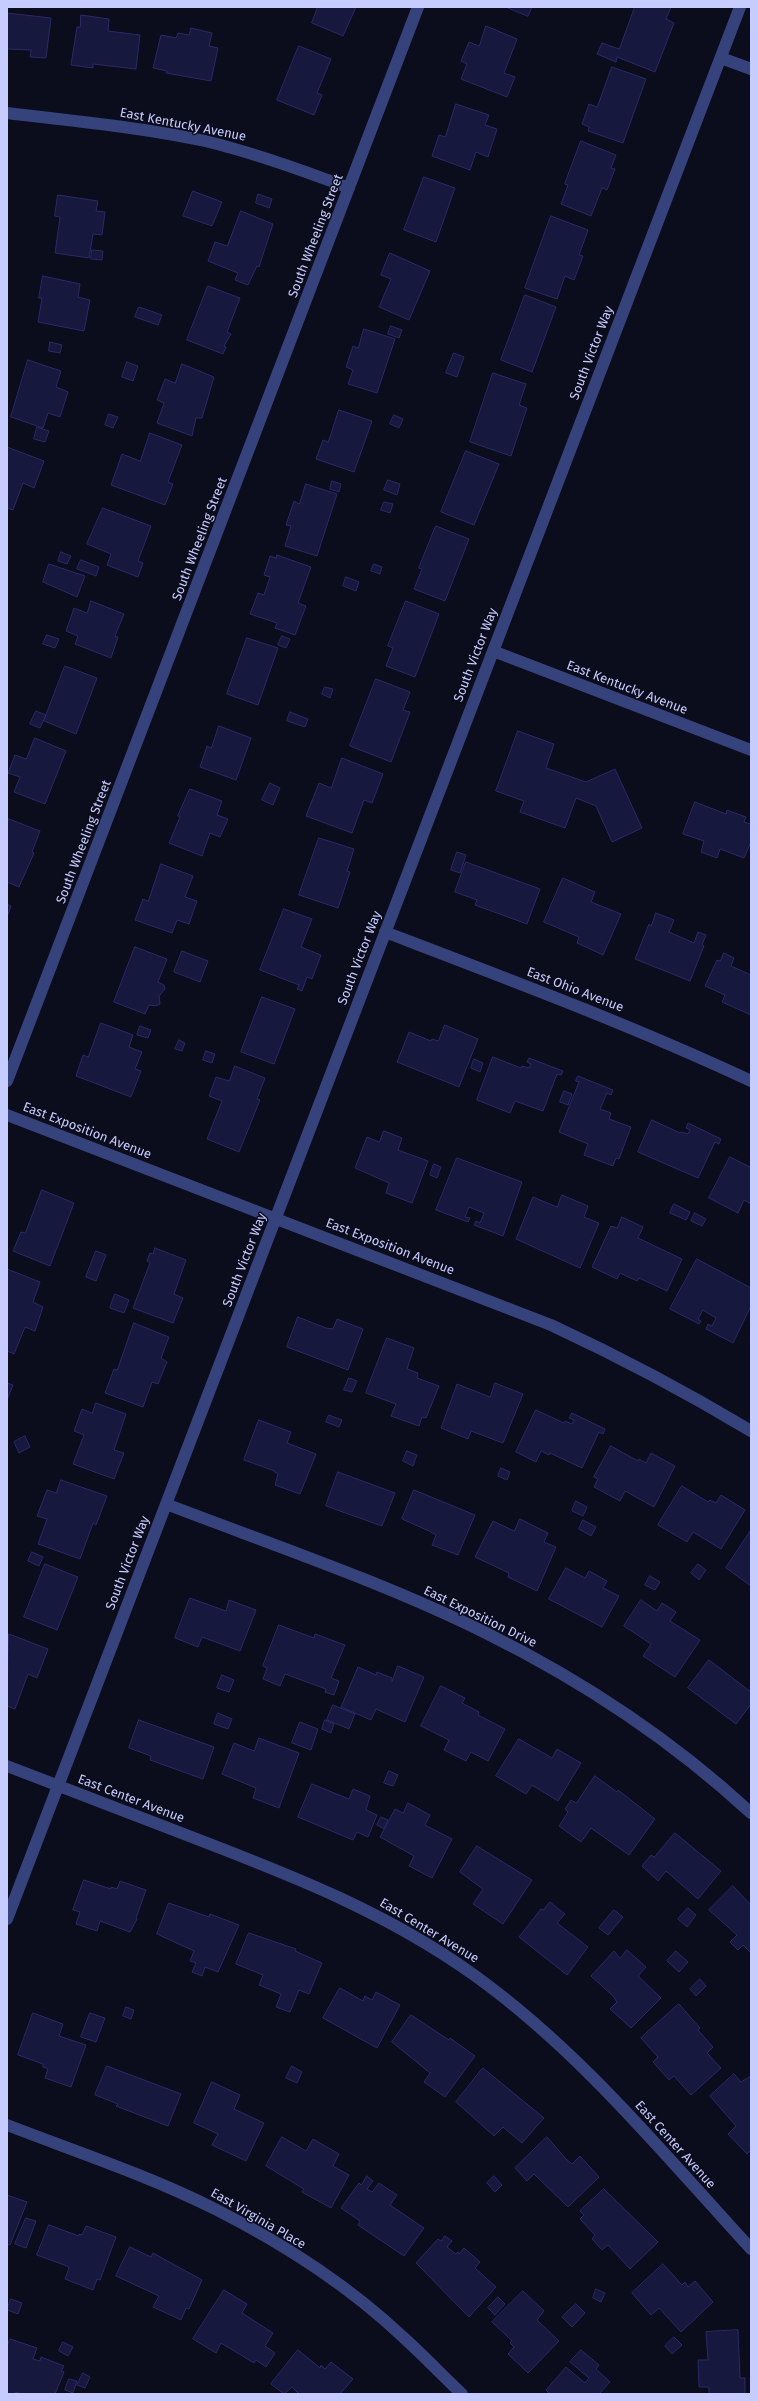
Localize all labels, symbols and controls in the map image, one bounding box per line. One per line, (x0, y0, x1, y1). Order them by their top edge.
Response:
street label: East Kentucky Avenue (119, 105, 247, 145)
street label: South Wheeling Street (285, 172, 347, 300)
street label: South Victor Way (567, 304, 617, 402)
street label: South Wheeling Street (169, 475, 231, 603)
street label: South Victor Way (451, 606, 501, 704)
street label: East Kentucky Avenue (564, 658, 690, 718)
street label: South Wheeling Street (53, 778, 115, 906)
street label: South Victor Way (335, 909, 385, 1007)
street label: East Ohio Avenue (524, 964, 626, 1016)
street label: East Exposition Avenue (21, 1099, 153, 1163)
street label: South Victor Way (220, 1211, 270, 1309)
street label: East Exposition Avenue (324, 1215, 456, 1279)
street label: South Victor Way (103, 1514, 153, 1612)
street label: East Exposition Drive (421, 1583, 539, 1651)
street label: East Center Avenue (76, 1771, 186, 1827)
street label: East Center Avenue (377, 1895, 481, 1967)
street label: East Center Avenue (631, 2098, 719, 2192)
street label: East Virginia Place (208, 2185, 308, 2253)

